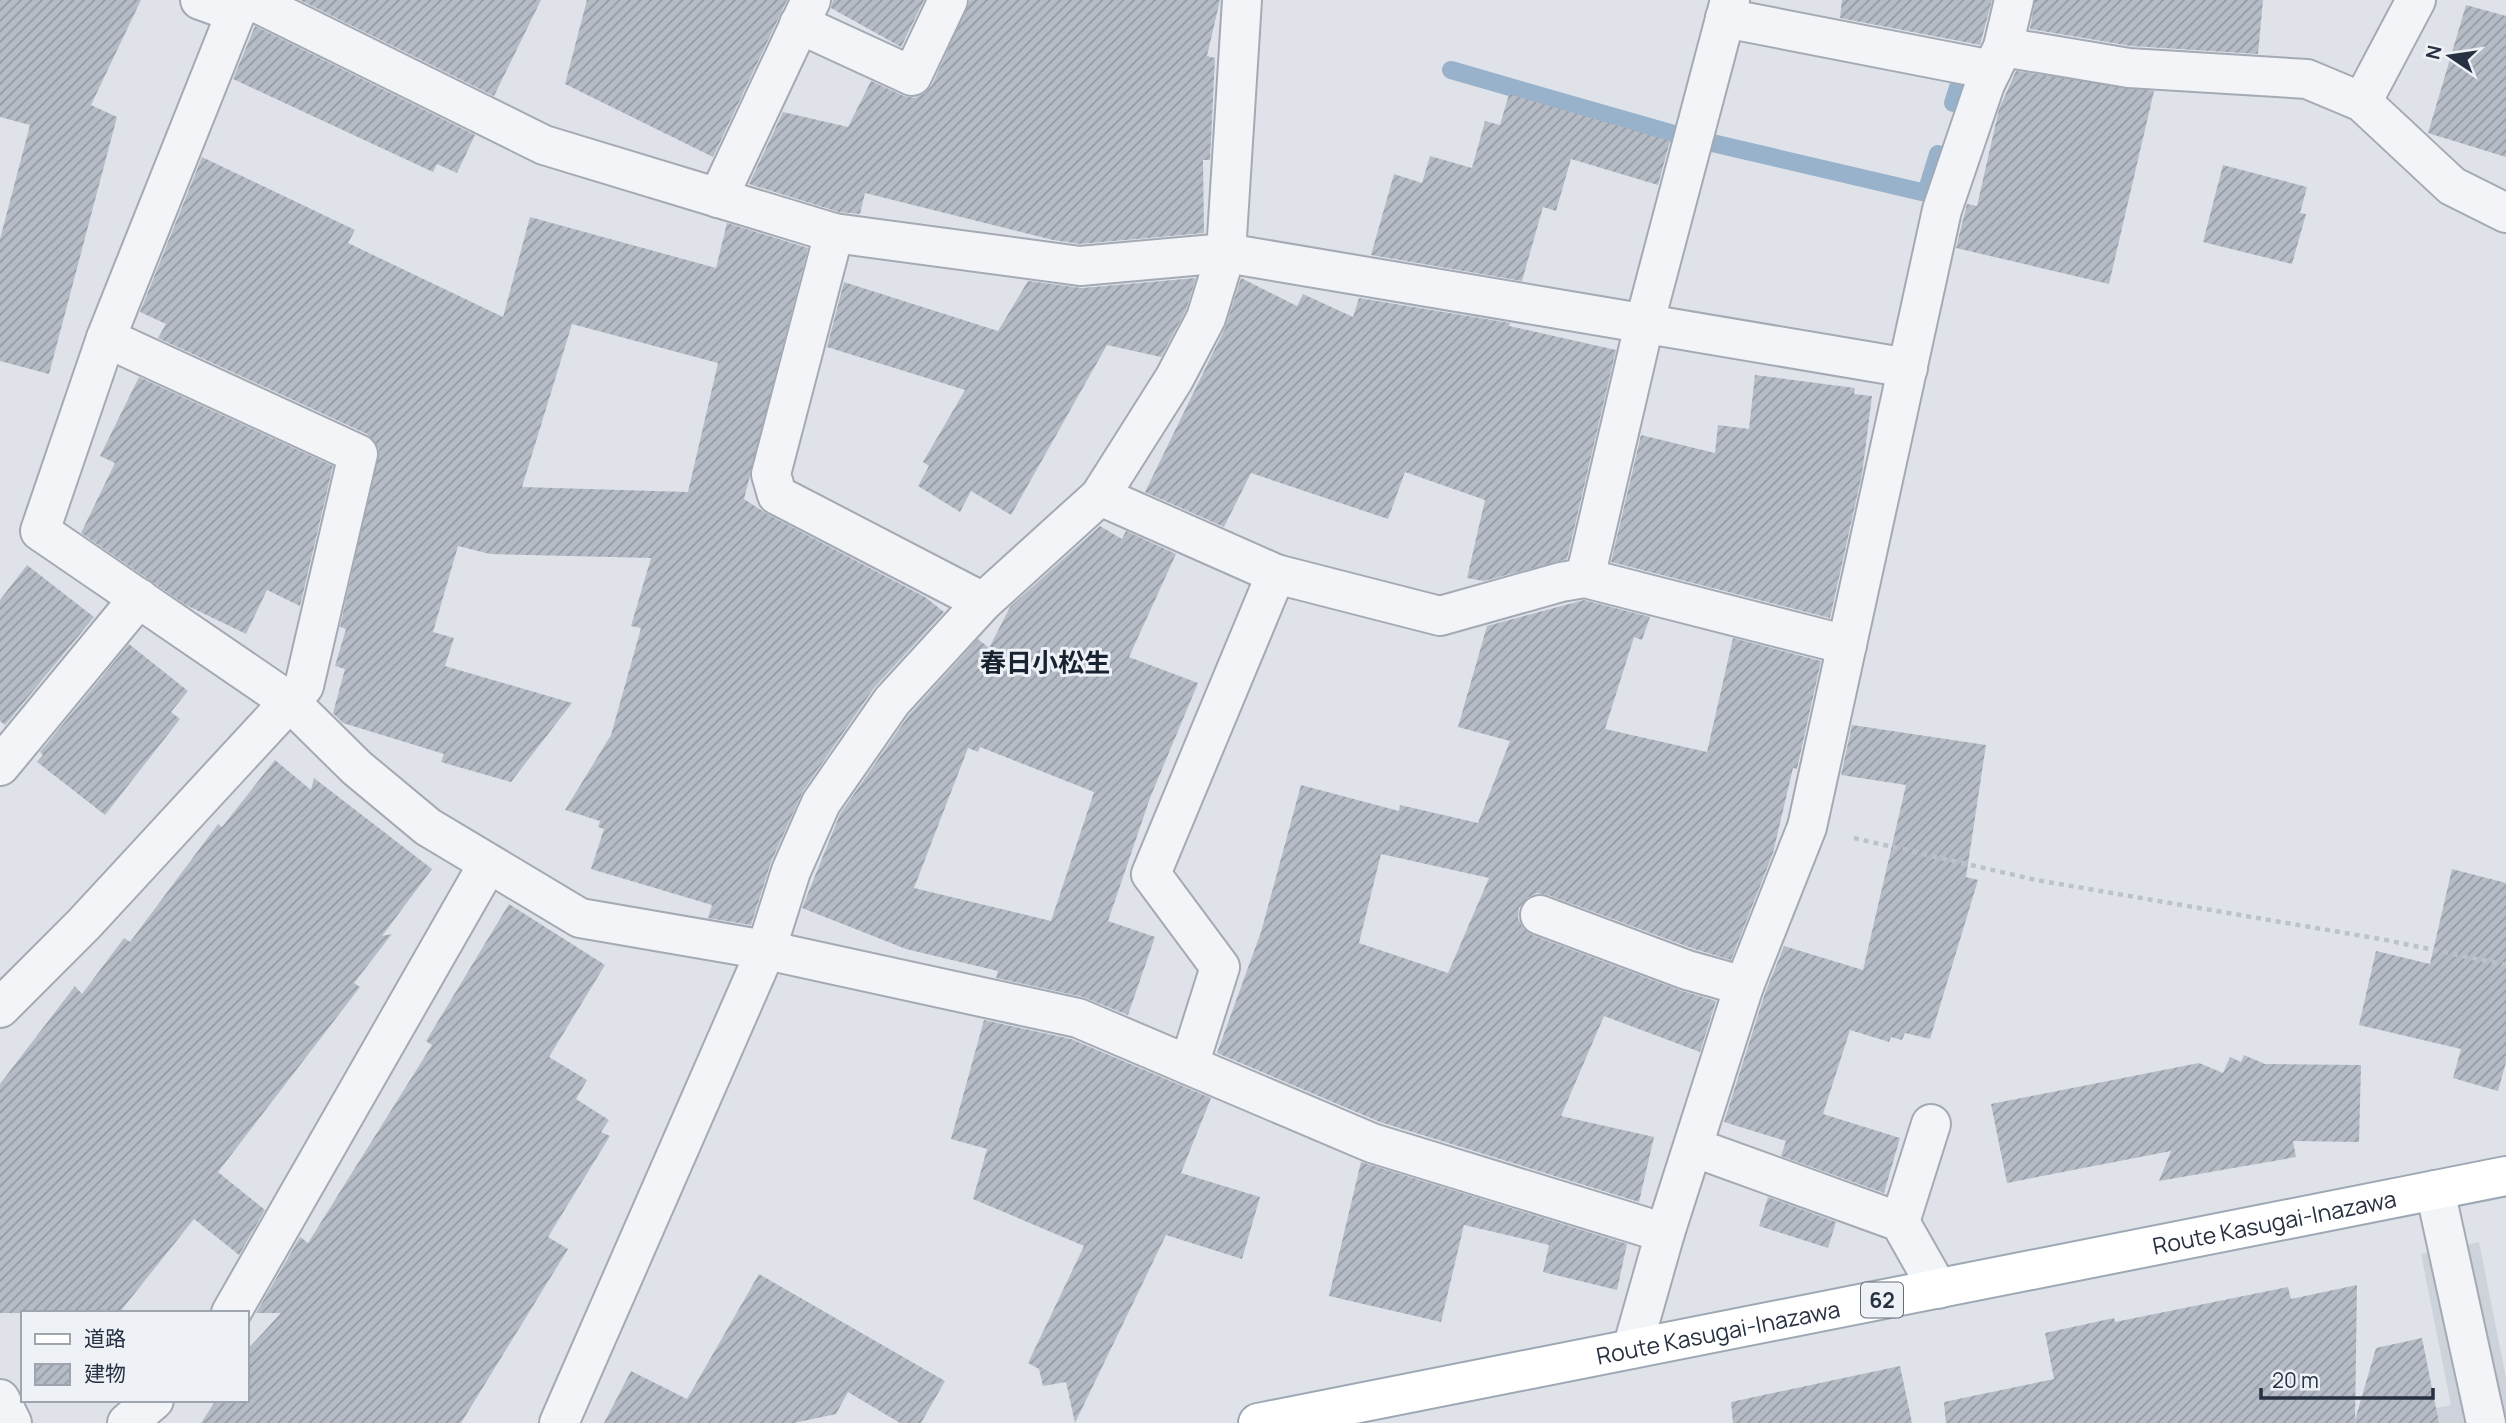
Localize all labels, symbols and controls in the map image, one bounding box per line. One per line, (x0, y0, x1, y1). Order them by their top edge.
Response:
north arrow (2415, 21, 2485, 91)
text: N (2419, 43, 2448, 62)
district label: 春日小松生 (980, 644, 1110, 680)
street label: Route Kasugai-Inazawa (2150, 1182, 2399, 1262)
road number: 62 (1861, 1282, 1903, 1318)
street label: Route Kasugai-Inazawa (1593, 1292, 1843, 1372)
legend (21, 1311, 248, 1402)
text: 道路 (84, 1324, 126, 1352)
scale bar (2261, 1356, 2432, 1400)
text: 建物 (84, 1359, 126, 1387)
text: 20 m (2272, 1366, 2319, 1394)

